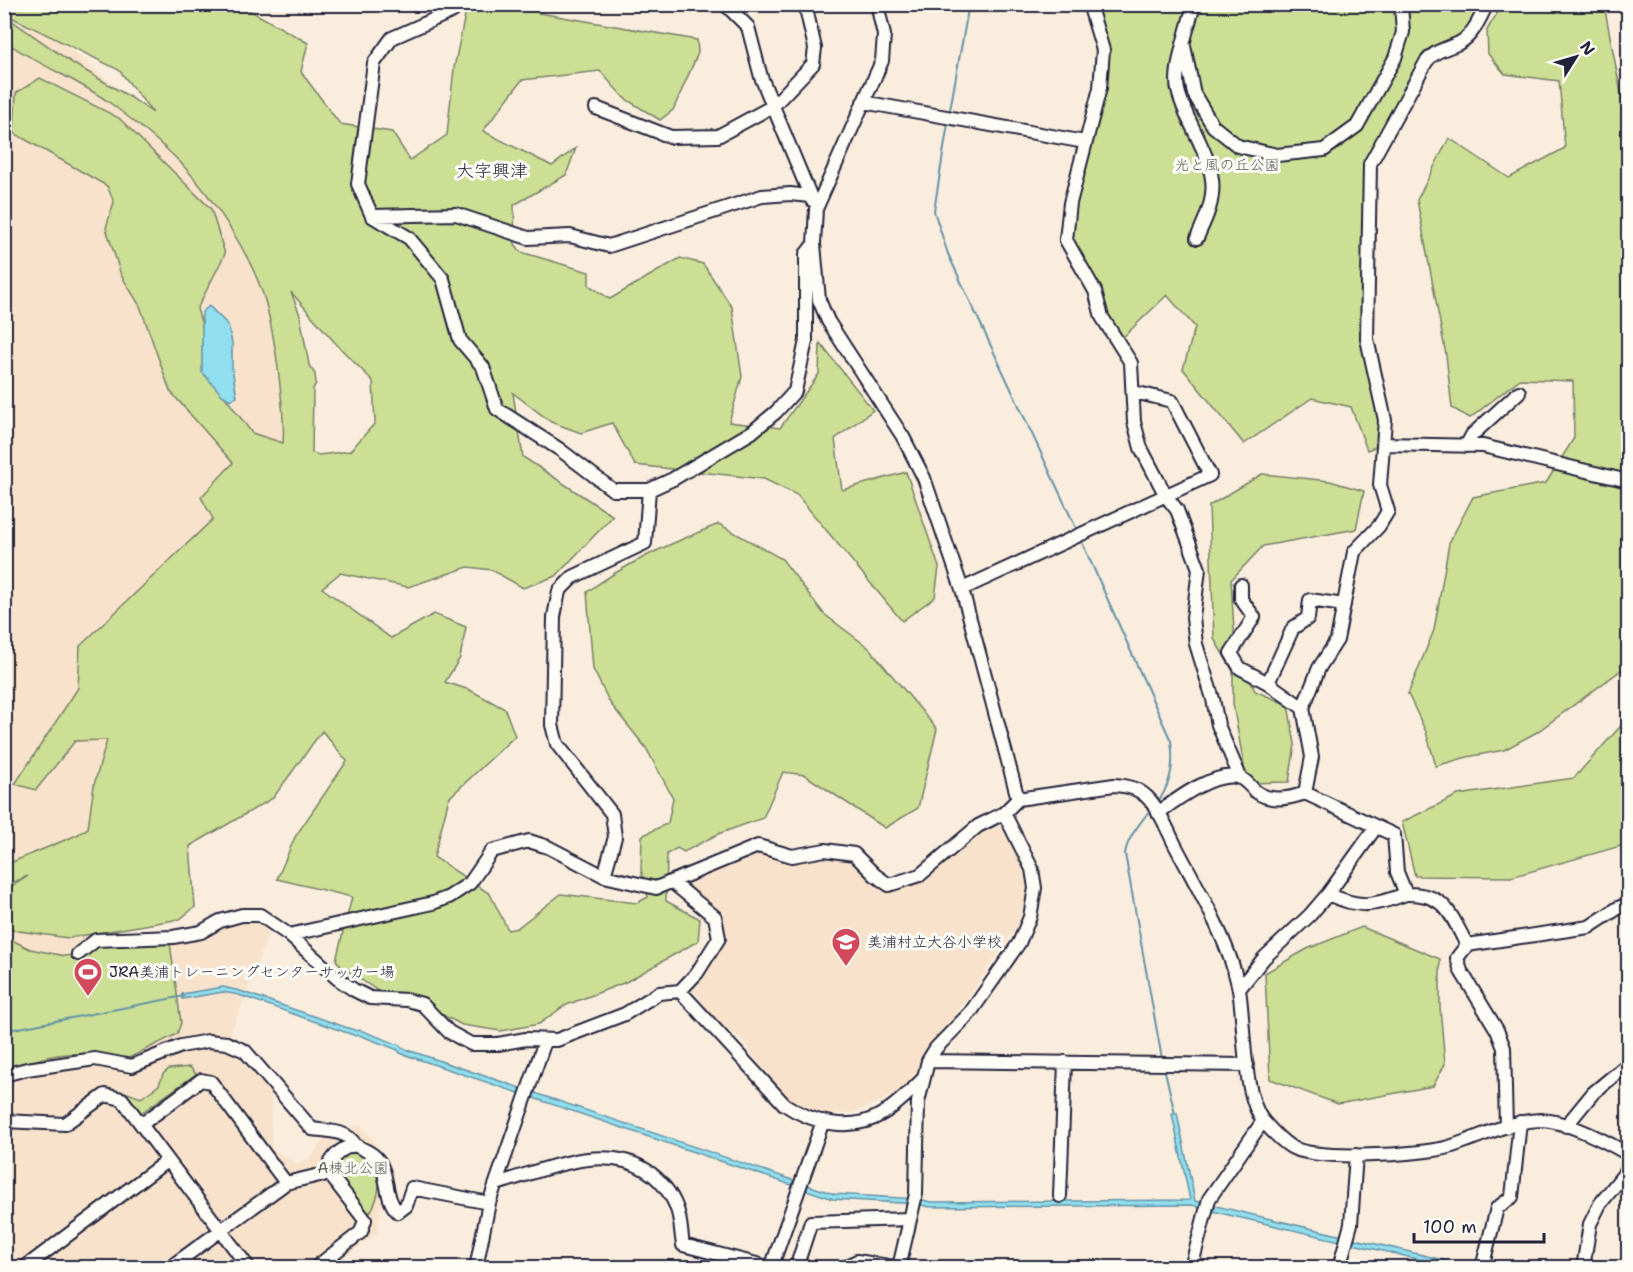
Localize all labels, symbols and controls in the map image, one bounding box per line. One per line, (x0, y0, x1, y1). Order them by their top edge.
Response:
north arrow (1546, 27, 1606, 87)
text: N (1575, 37, 1600, 60)
park label: 光と風の丘公園 (1174, 155, 1280, 175)
district label: 大字興津 (456, 159, 528, 183)
school or university icon: 美浦村立大谷小学校 (830, 926, 862, 968)
place label: 美浦村立大谷小学校 (867, 932, 1002, 952)
sports icon: JRA美浦トレーニングセンターサッカー場 (72, 956, 104, 998)
place label: JRA美浦トレーニングセンターサッカー場 (109, 962, 395, 982)
park label: A棟北公園 (318, 1158, 388, 1178)
scale bar (1414, 1206, 1544, 1244)
text: 100 m (1423, 1215, 1477, 1239)

